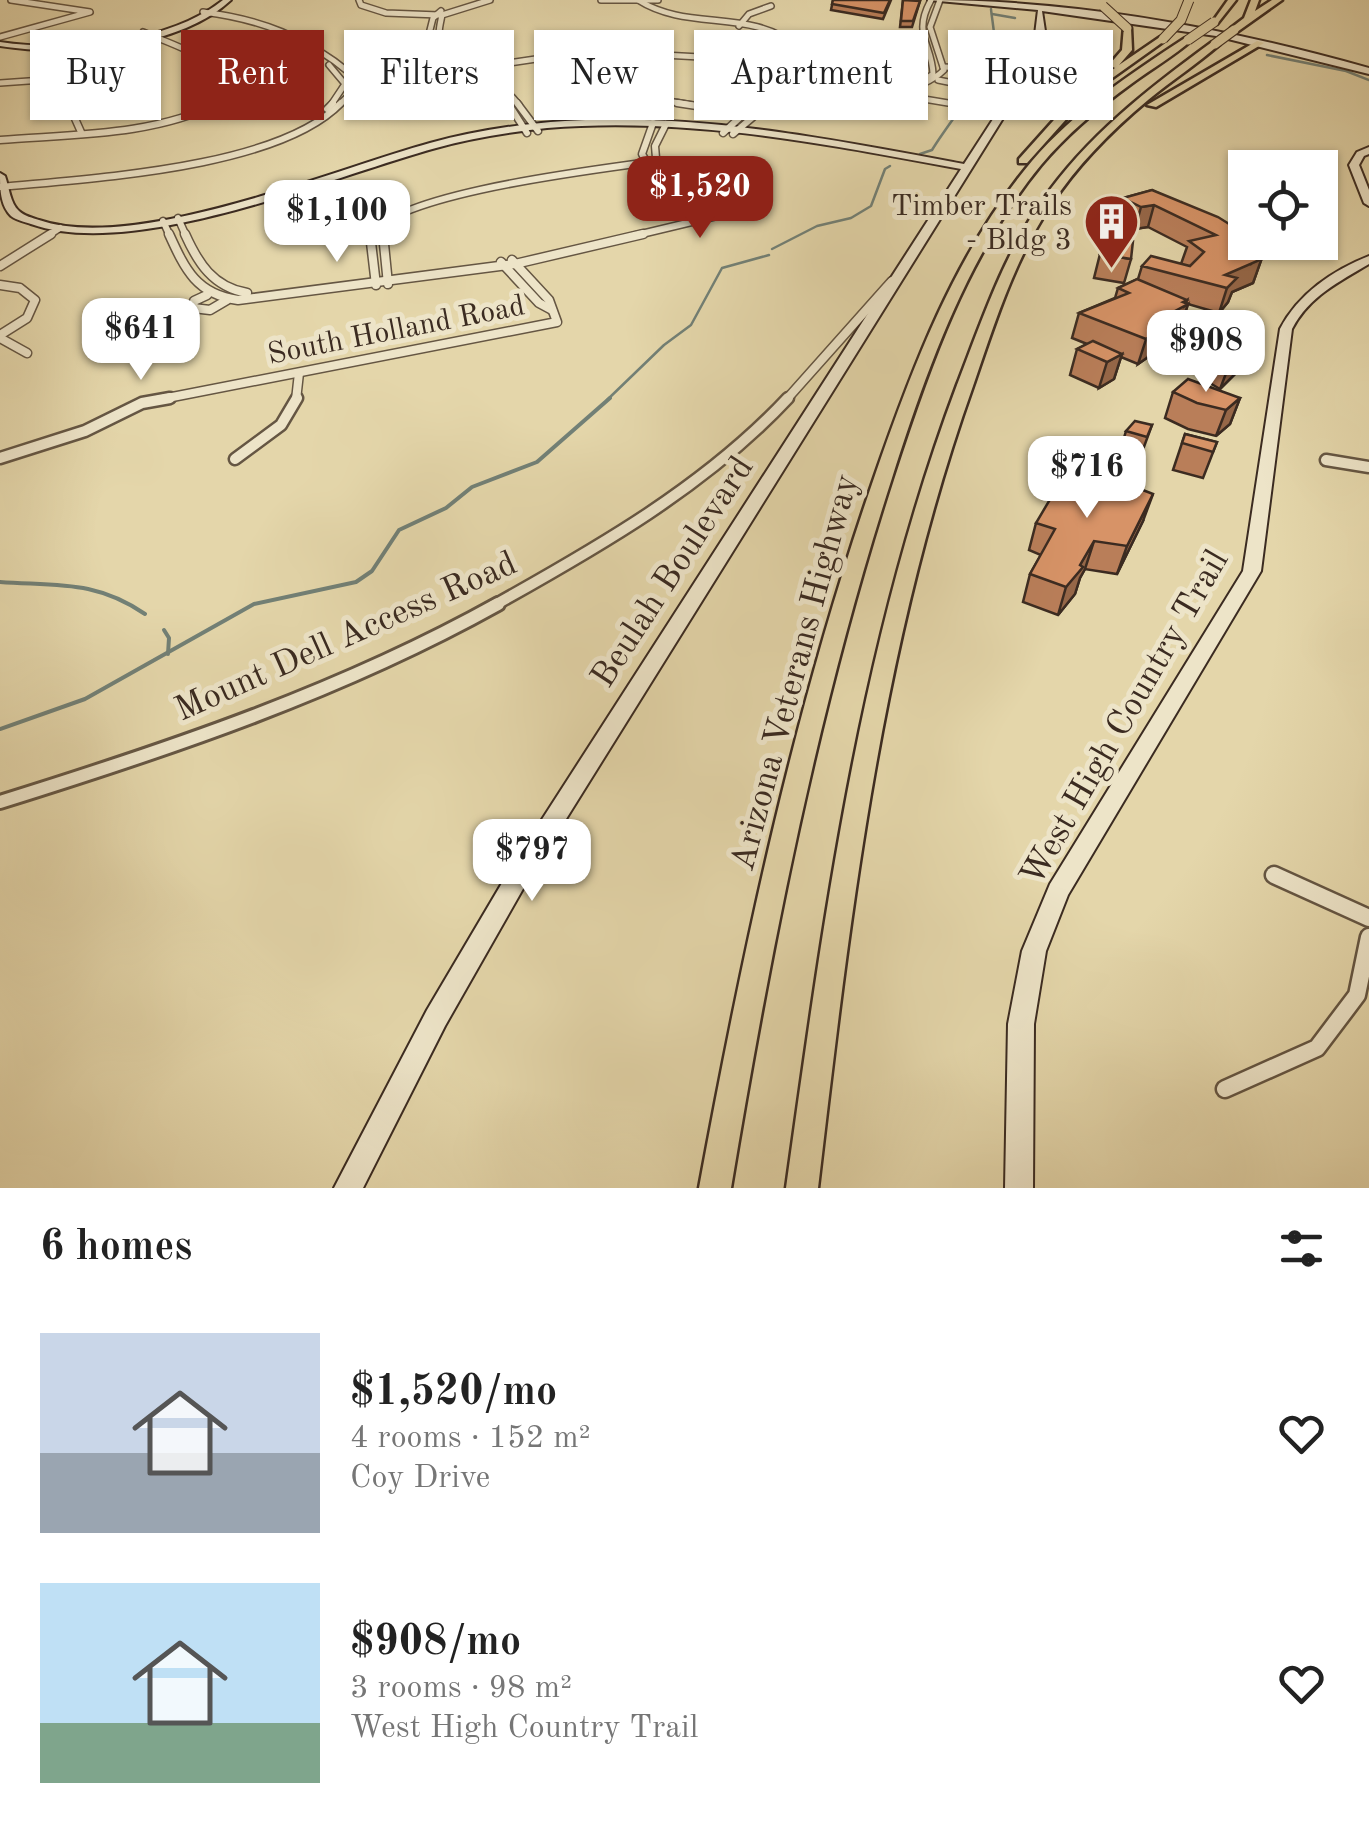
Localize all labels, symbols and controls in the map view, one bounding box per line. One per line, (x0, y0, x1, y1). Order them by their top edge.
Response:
chip: Buy (30, 30, 161, 120)
chip: Rent (181, 30, 324, 120)
chip: Filters (344, 30, 514, 120)
chip: New (534, 30, 674, 120)
chip: Apartment (694, 30, 928, 120)
chip: House (948, 30, 1113, 120)
map controls (1228, 150, 1338, 260)
button: locate (1228, 150, 1338, 260)
pin: $1,520 (619, 156, 781, 241)
text: $1,520 (649, 172, 751, 204)
pin: $1,100 (256, 180, 418, 265)
place label: Timber Trails - Bldg 3 (891, 192, 1072, 256)
building icon: Timber Trails - Bldg 3 (1081, 192, 1141, 271)
text: $1,100 (286, 196, 388, 228)
street label: South Holland Road (265, 291, 528, 371)
pin: $641 (82, 298, 200, 383)
pin: $908 (1147, 310, 1265, 395)
text: $641 (104, 314, 178, 346)
text: $908 (1169, 326, 1243, 358)
pin: $716 (1028, 436, 1146, 521)
street label: Beulah Boulevard (586, 451, 761, 694)
text: $716 (1050, 452, 1124, 484)
street label: Arizona Veterans Highway (726, 470, 865, 875)
street label: West High Country Trail (1015, 545, 1236, 892)
street label: Mount Dell Access Road (170, 546, 522, 729)
pin: $797 (473, 819, 591, 904)
text: $797 (495, 835, 569, 867)
icon: filters (1274, 1221, 1329, 1276)
text: 6 homes (40, 1227, 192, 1269)
text: $1,520/mo (350, 1372, 557, 1414)
icon: home (120, 1373, 240, 1493)
icon: heart (1274, 1406, 1329, 1461)
text: 4 rooms · 152 m² (350, 1423, 591, 1455)
text: Coy Drive (350, 1463, 490, 1495)
text: $908/mo (350, 1622, 521, 1664)
icon: home (120, 1623, 240, 1743)
icon: heart (1274, 1656, 1329, 1711)
text: 3 rooms · 98 m² (350, 1673, 572, 1705)
text: West High Country Trail (350, 1713, 698, 1745)

